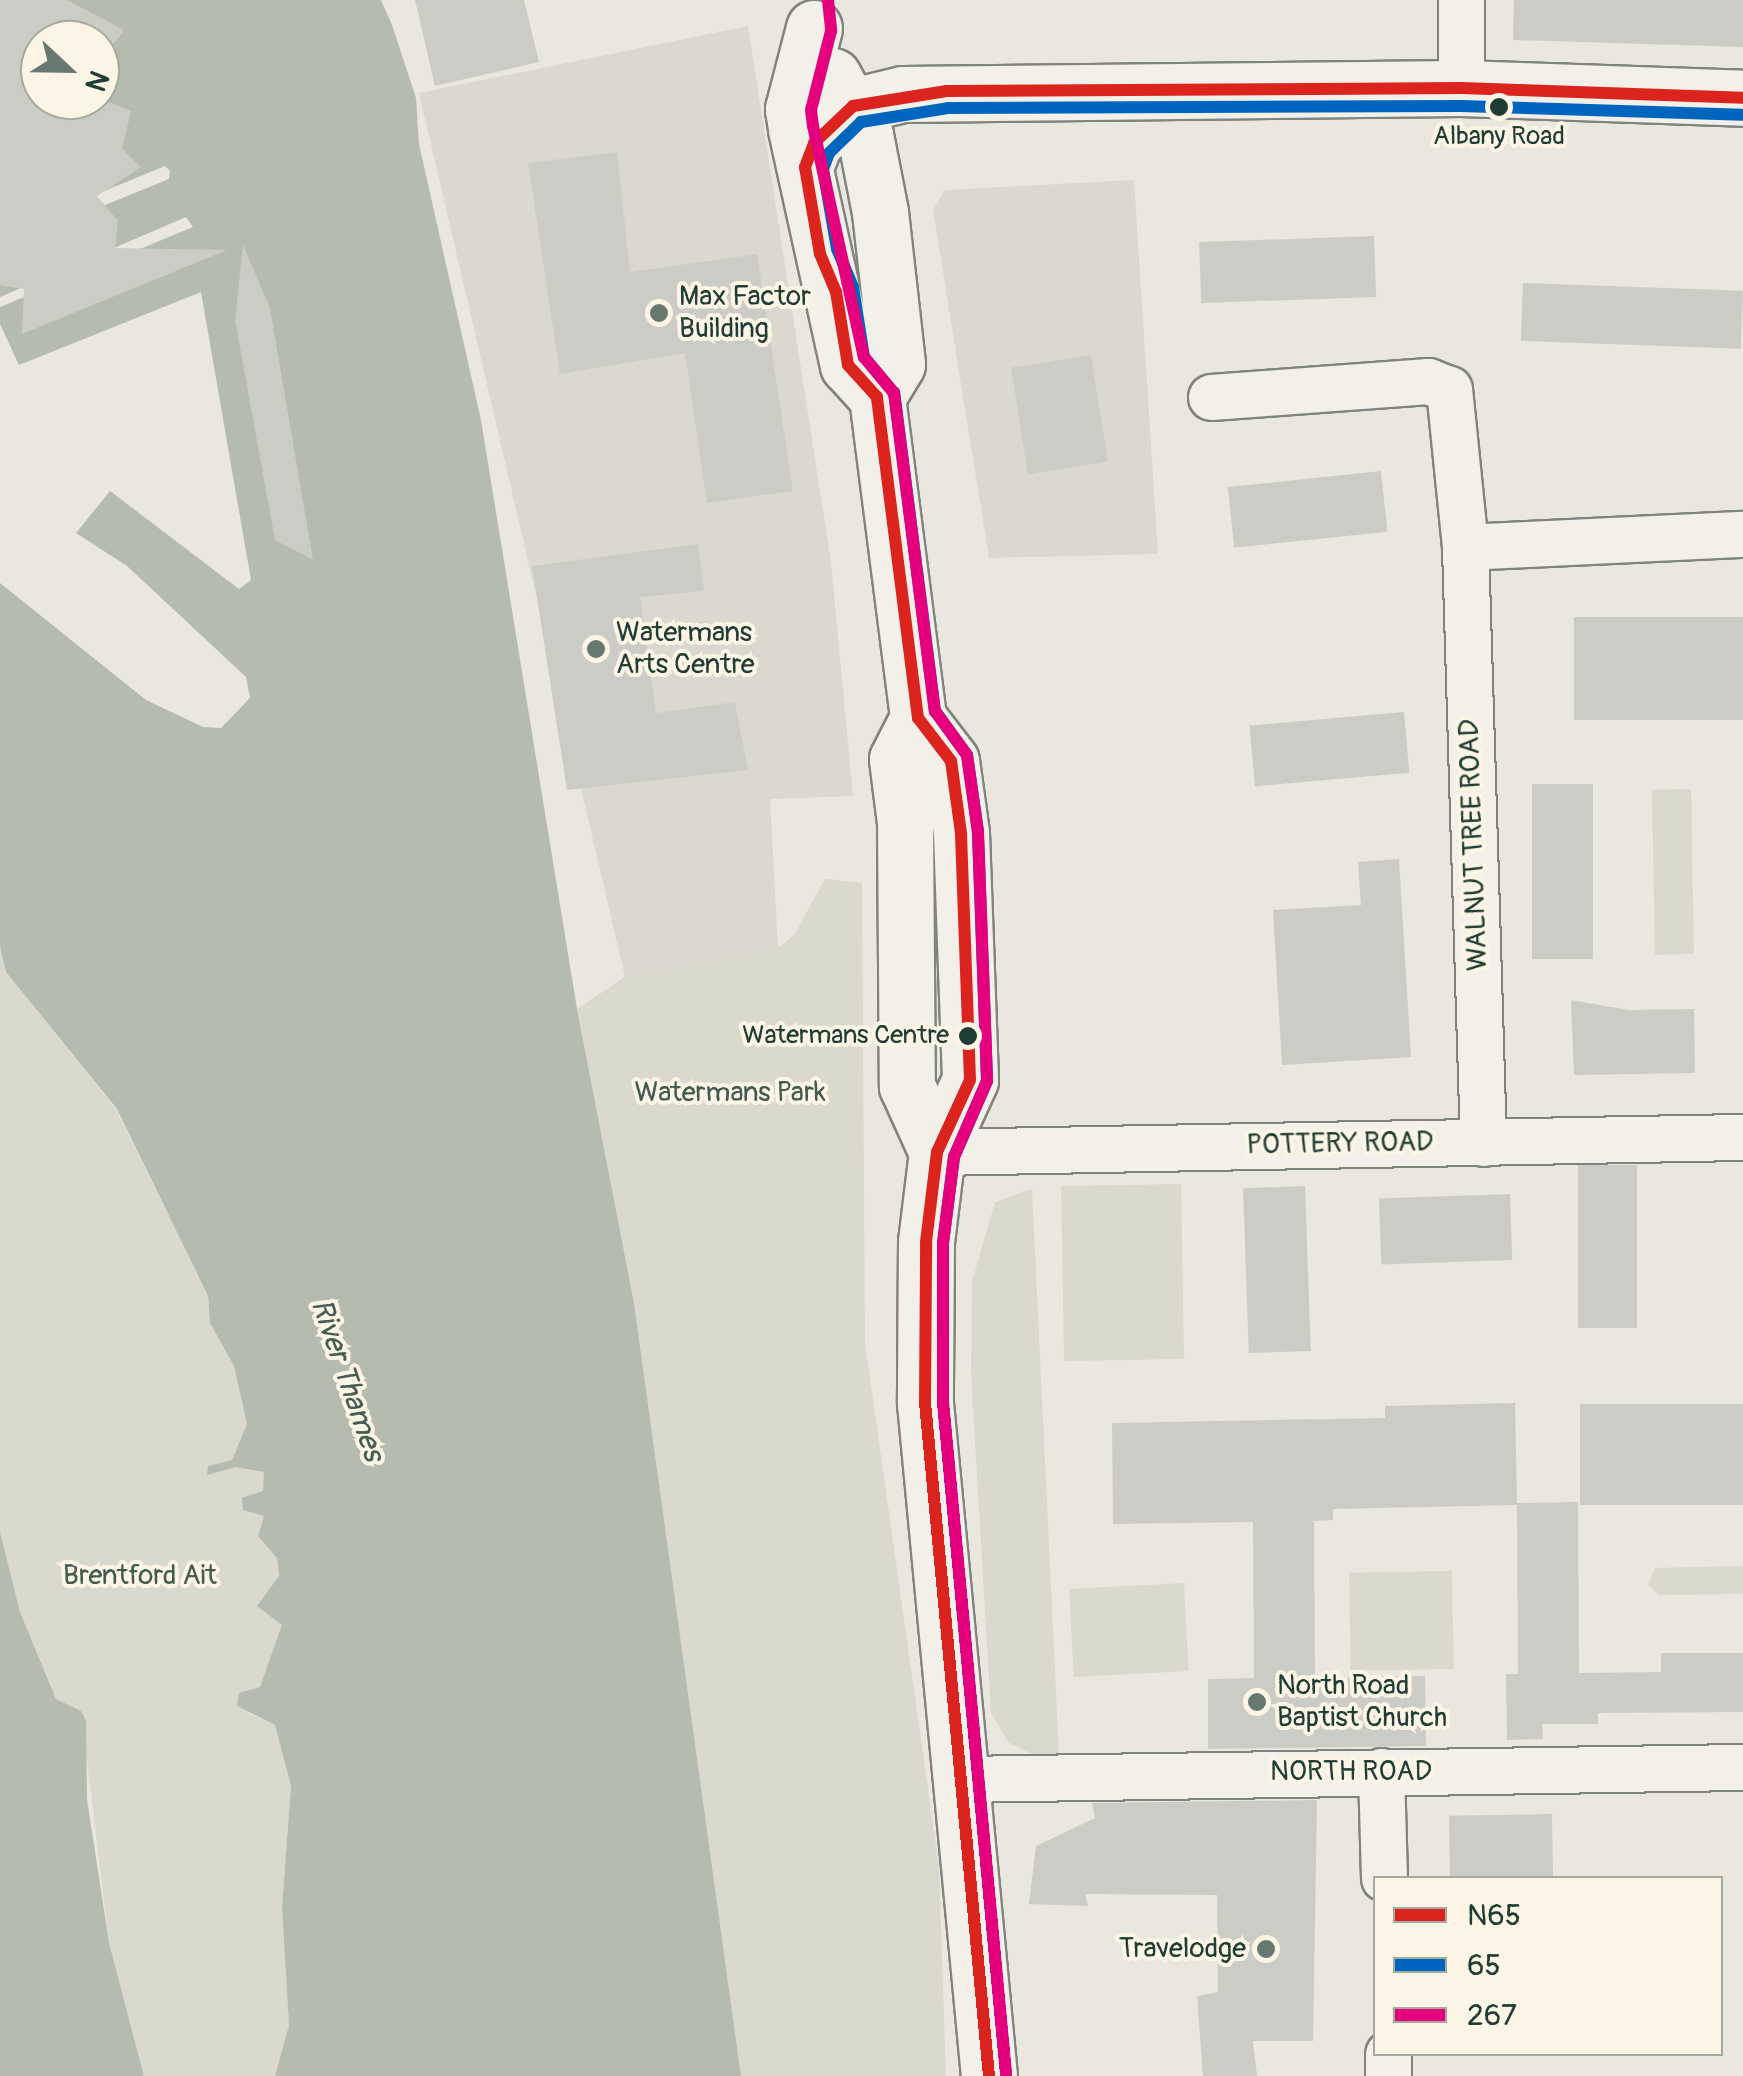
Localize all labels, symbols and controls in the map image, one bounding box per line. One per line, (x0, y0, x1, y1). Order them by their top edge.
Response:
north arrow (20, 20, 120, 120)
text: N (77, 65, 116, 96)
marker: Albany Road (1489, 97, 1509, 117)
place label: Albany Road (1433, 121, 1565, 153)
place label: Max Factor Building (679, 280, 811, 346)
marker: Max Factor Building (648, 302, 670, 324)
place label: Watermans Arts Centre (616, 616, 755, 682)
marker: Watermans Arts Centre (585, 638, 607, 660)
street label: WALNUT TREE ROAD (1453, 719, 1495, 971)
place label: Watermans Centre (742, 1020, 949, 1052)
marker: Watermans Centre (958, 1026, 978, 1046)
park label: Watermans Park (634, 1076, 826, 1110)
street label: POTTERY ROAD (1246, 1126, 1434, 1162)
water label: River Thames (303, 1294, 391, 1466)
park label: Brentford Ait (63, 1559, 217, 1593)
place label: North Road Baptist Church (1277, 1669, 1447, 1735)
marker: North Road Baptist Church (1246, 1691, 1268, 1713)
street label: NORTH ROAD (1270, 1755, 1432, 1789)
legend (1373, 1876, 1723, 2056)
text: N65 (1467, 1897, 1521, 1934)
place label: Travelodge (1119, 1932, 1246, 1966)
marker: Travelodge (1255, 1938, 1277, 1960)
text: 65 (1467, 1947, 1501, 1984)
text: 267 (1467, 1997, 1517, 2034)

